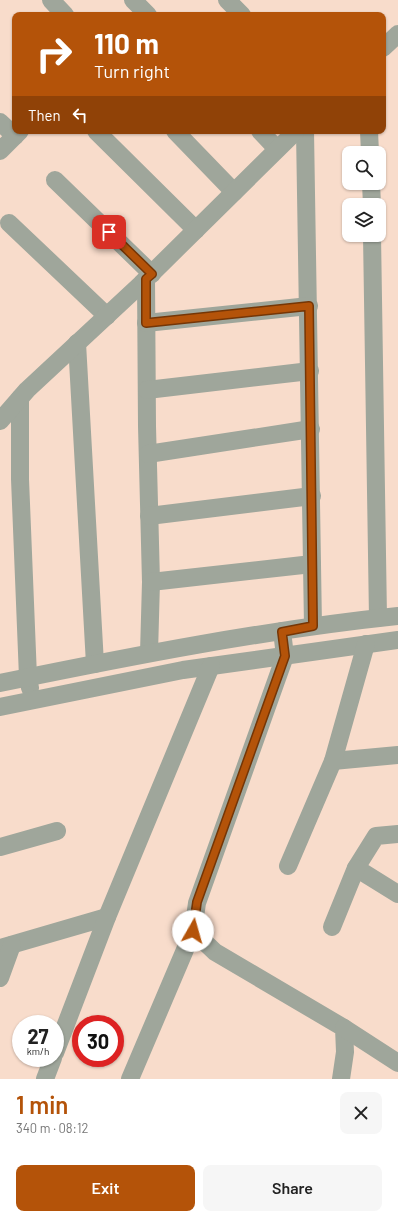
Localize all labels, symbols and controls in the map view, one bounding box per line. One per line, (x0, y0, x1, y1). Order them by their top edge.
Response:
text: 110 m (94, 26, 159, 60)
icon: right (28, 28, 80, 80)
text: Turn right (94, 60, 170, 82)
icon: left (69, 104, 91, 126)
text: Then (28, 106, 61, 124)
map controls (342, 146, 386, 242)
button: search (342, 146, 386, 190)
button: layers (342, 198, 386, 242)
pin (92, 215, 126, 249)
icon: arrive (98, 221, 120, 243)
position arrow (172, 910, 214, 952)
speed limit sign: 30 (72, 1015, 124, 1067)
text: 27 (27, 1024, 49, 1048)
text: km/h (27, 1045, 49, 1057)
text: 1 min (16, 1090, 68, 1119)
button: close (340, 1092, 382, 1134)
text: 340 m · 08:12 (16, 1120, 89, 1136)
button: Exit (16, 1165, 195, 1211)
button: Share (203, 1165, 382, 1211)

